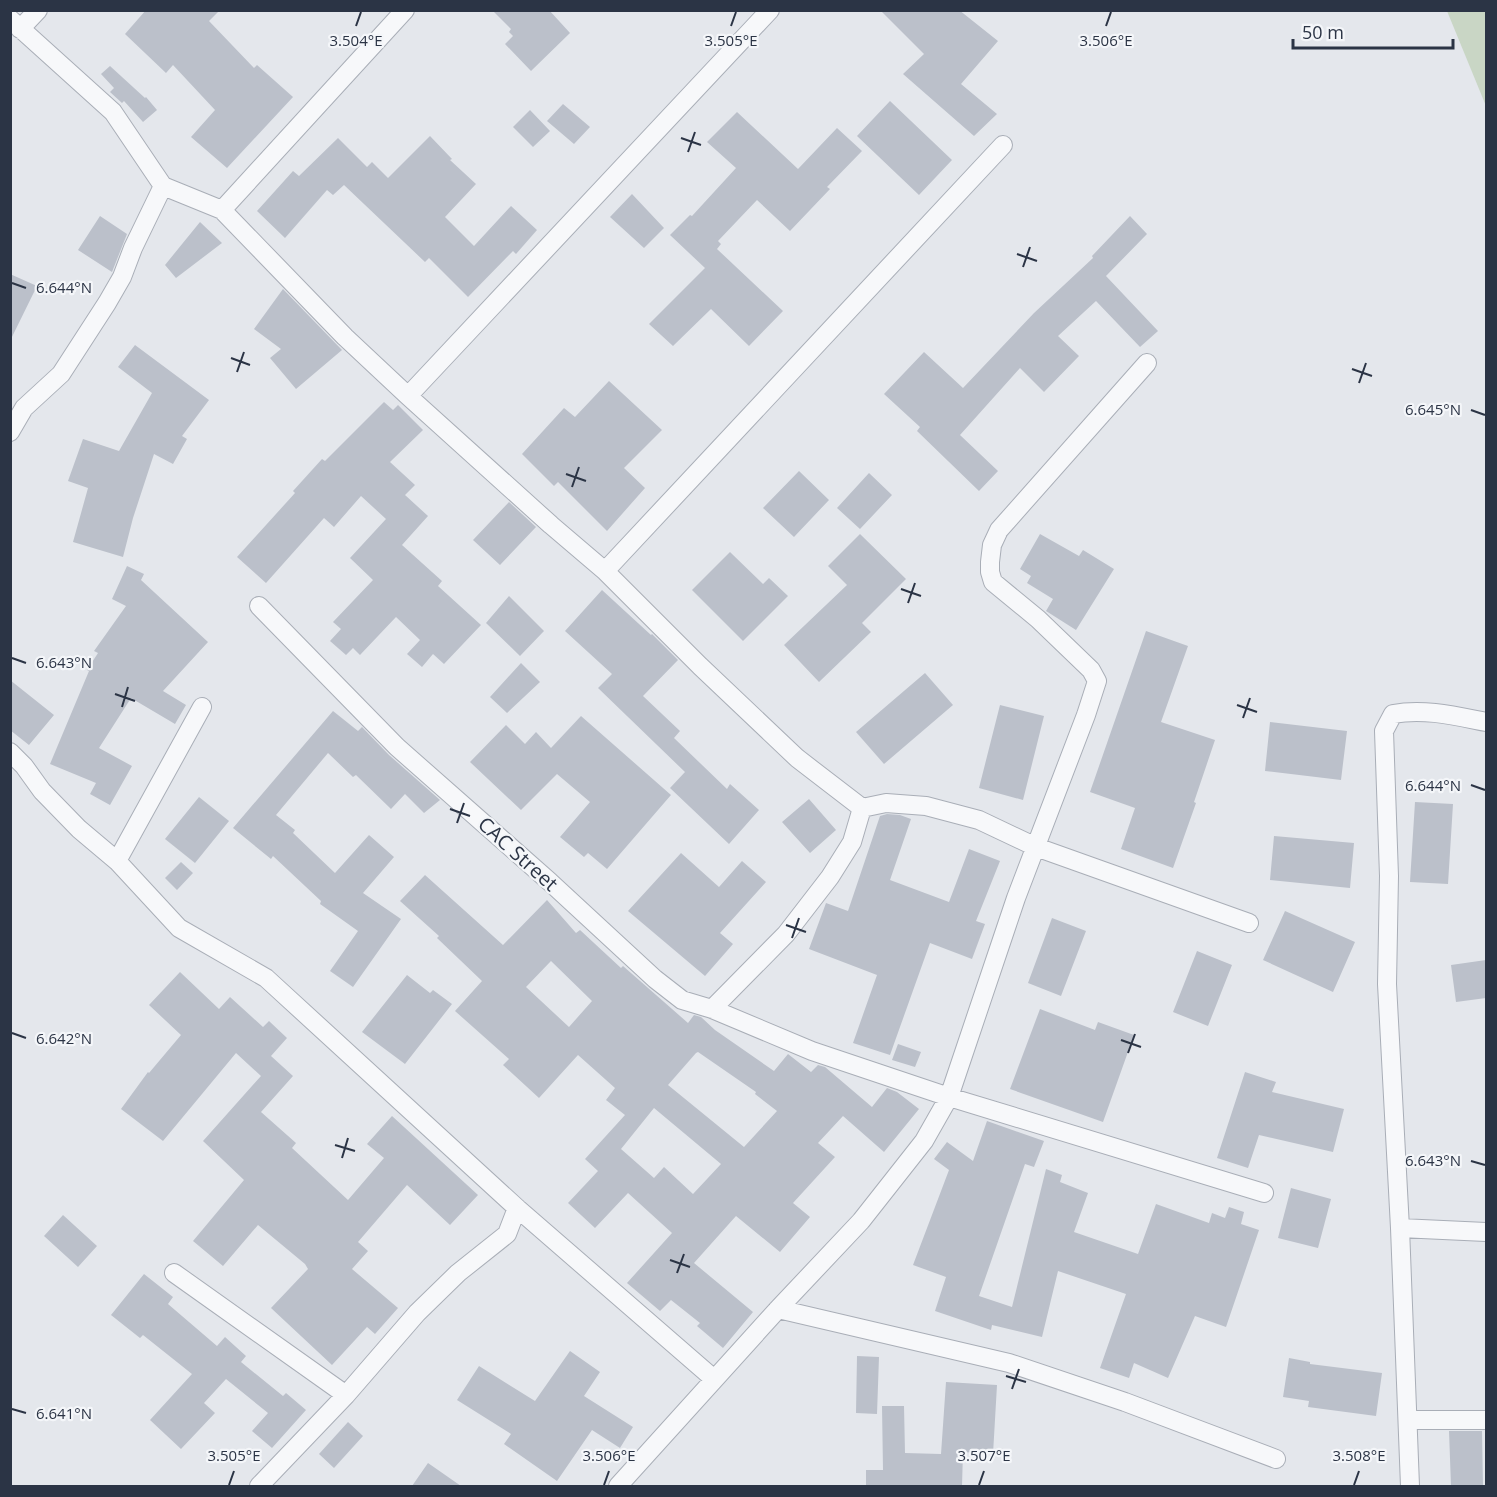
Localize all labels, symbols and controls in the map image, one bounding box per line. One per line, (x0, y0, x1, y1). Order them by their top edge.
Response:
scale bar (1293, 12, 1454, 50)
text: 50 m (1302, 20, 1344, 44)
text: 3.504°E (329, 30, 383, 50)
text: 3.505°E (704, 30, 758, 50)
text: 3.506°E (1079, 30, 1133, 50)
text: 6.644°N (36, 277, 92, 297)
text: 6.645°N (1405, 399, 1461, 419)
text: 6.643°N (36, 652, 92, 672)
text: 6.644°N (1405, 775, 1461, 795)
street label: CAC Street (473, 811, 564, 897)
text: 6.642°N (36, 1028, 92, 1048)
text: 6.643°N (1405, 1150, 1461, 1170)
text: 6.641°N (36, 1403, 92, 1423)
text: 3.505°E (207, 1445, 261, 1465)
text: 3.506°E (582, 1445, 636, 1465)
text: 3.507°E (957, 1445, 1011, 1465)
text: 3.508°E (1332, 1445, 1386, 1465)

